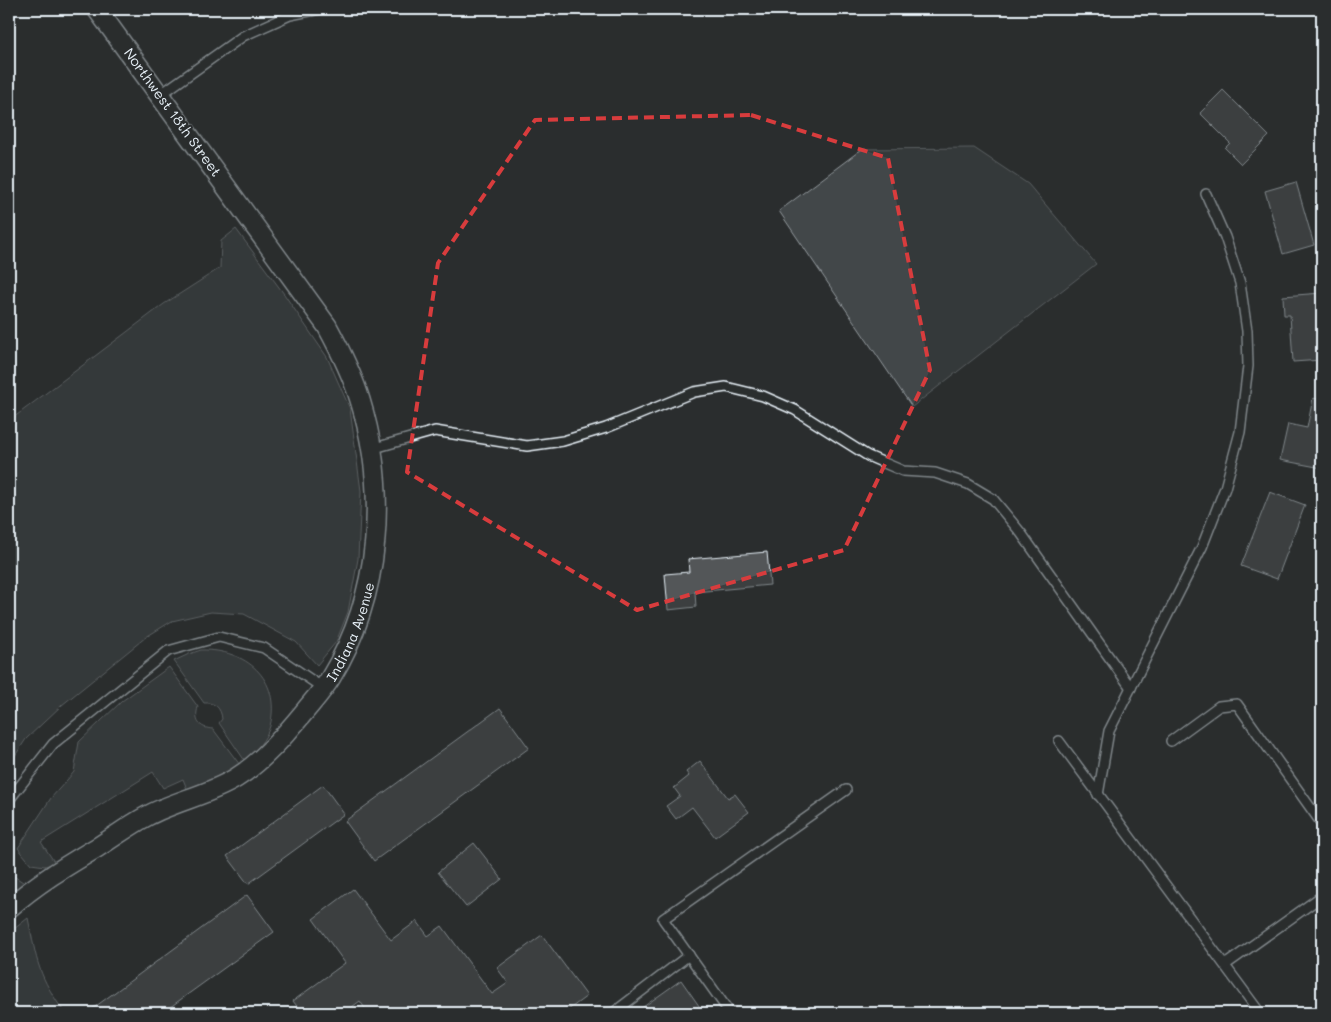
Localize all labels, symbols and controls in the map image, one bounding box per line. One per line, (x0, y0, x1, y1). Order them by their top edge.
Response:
street label: Northwest 18th Street (120, 44, 226, 180)
street label: Indiana Avenue (321, 580, 378, 685)

